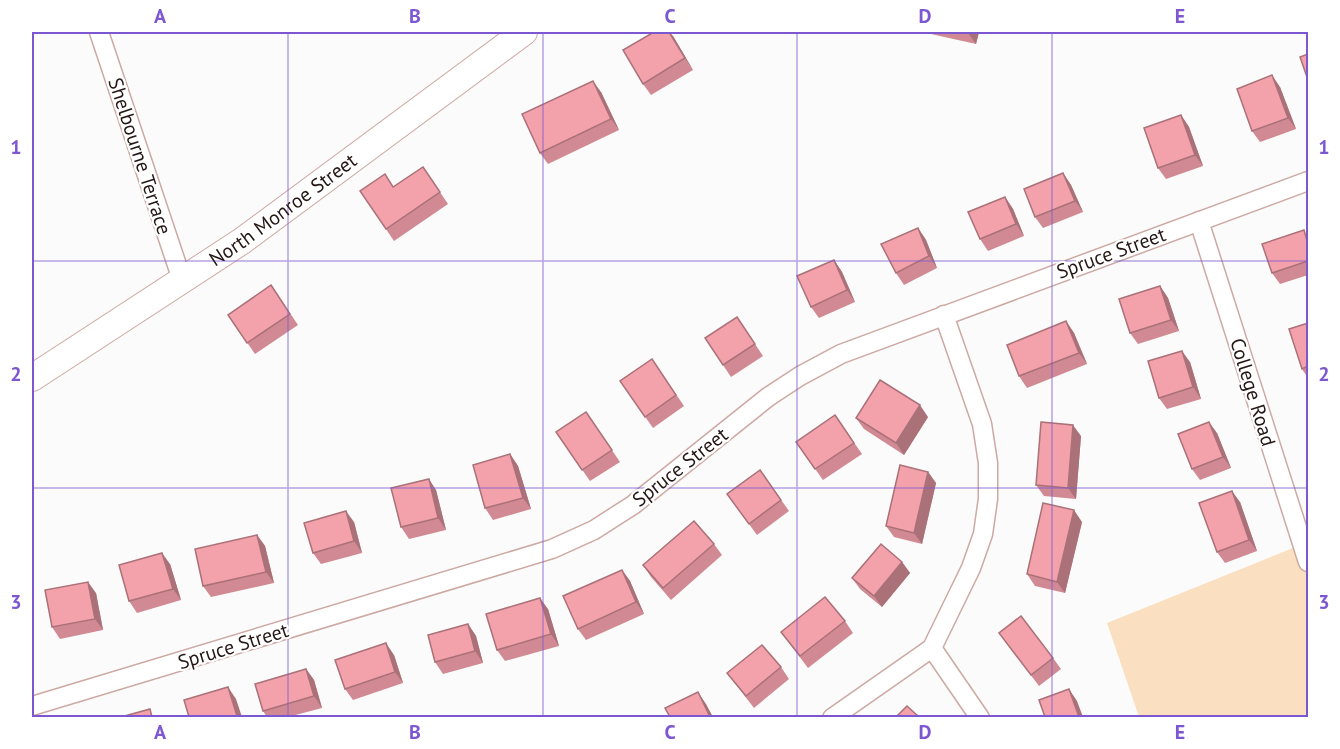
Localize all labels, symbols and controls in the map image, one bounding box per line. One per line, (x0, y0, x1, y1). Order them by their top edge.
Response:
text: A (154, 3, 167, 29)
text: B (409, 3, 421, 29)
text: C (664, 3, 676, 29)
text: D (919, 3, 932, 29)
text: E (1175, 3, 1185, 29)
street label: Shelbourne Terrace (102, 74, 178, 238)
text: 1 (10, 134, 22, 160)
text: 1 (1318, 134, 1330, 160)
street label: North Monroe Street (204, 147, 362, 272)
street label: Spruce Street (1053, 221, 1169, 285)
street label: College Road (1224, 335, 1282, 449)
text: 2 (10, 361, 22, 387)
text: 2 (1318, 361, 1330, 387)
street label: Spruce Street (627, 421, 733, 512)
text: 3 (10, 589, 22, 615)
text: 3 (1318, 589, 1330, 615)
street label: Spruce Street (175, 617, 292, 675)
text: A (154, 719, 167, 745)
text: B (409, 719, 421, 745)
text: C (664, 719, 676, 745)
text: D (919, 719, 932, 745)
text: E (1175, 719, 1185, 745)

